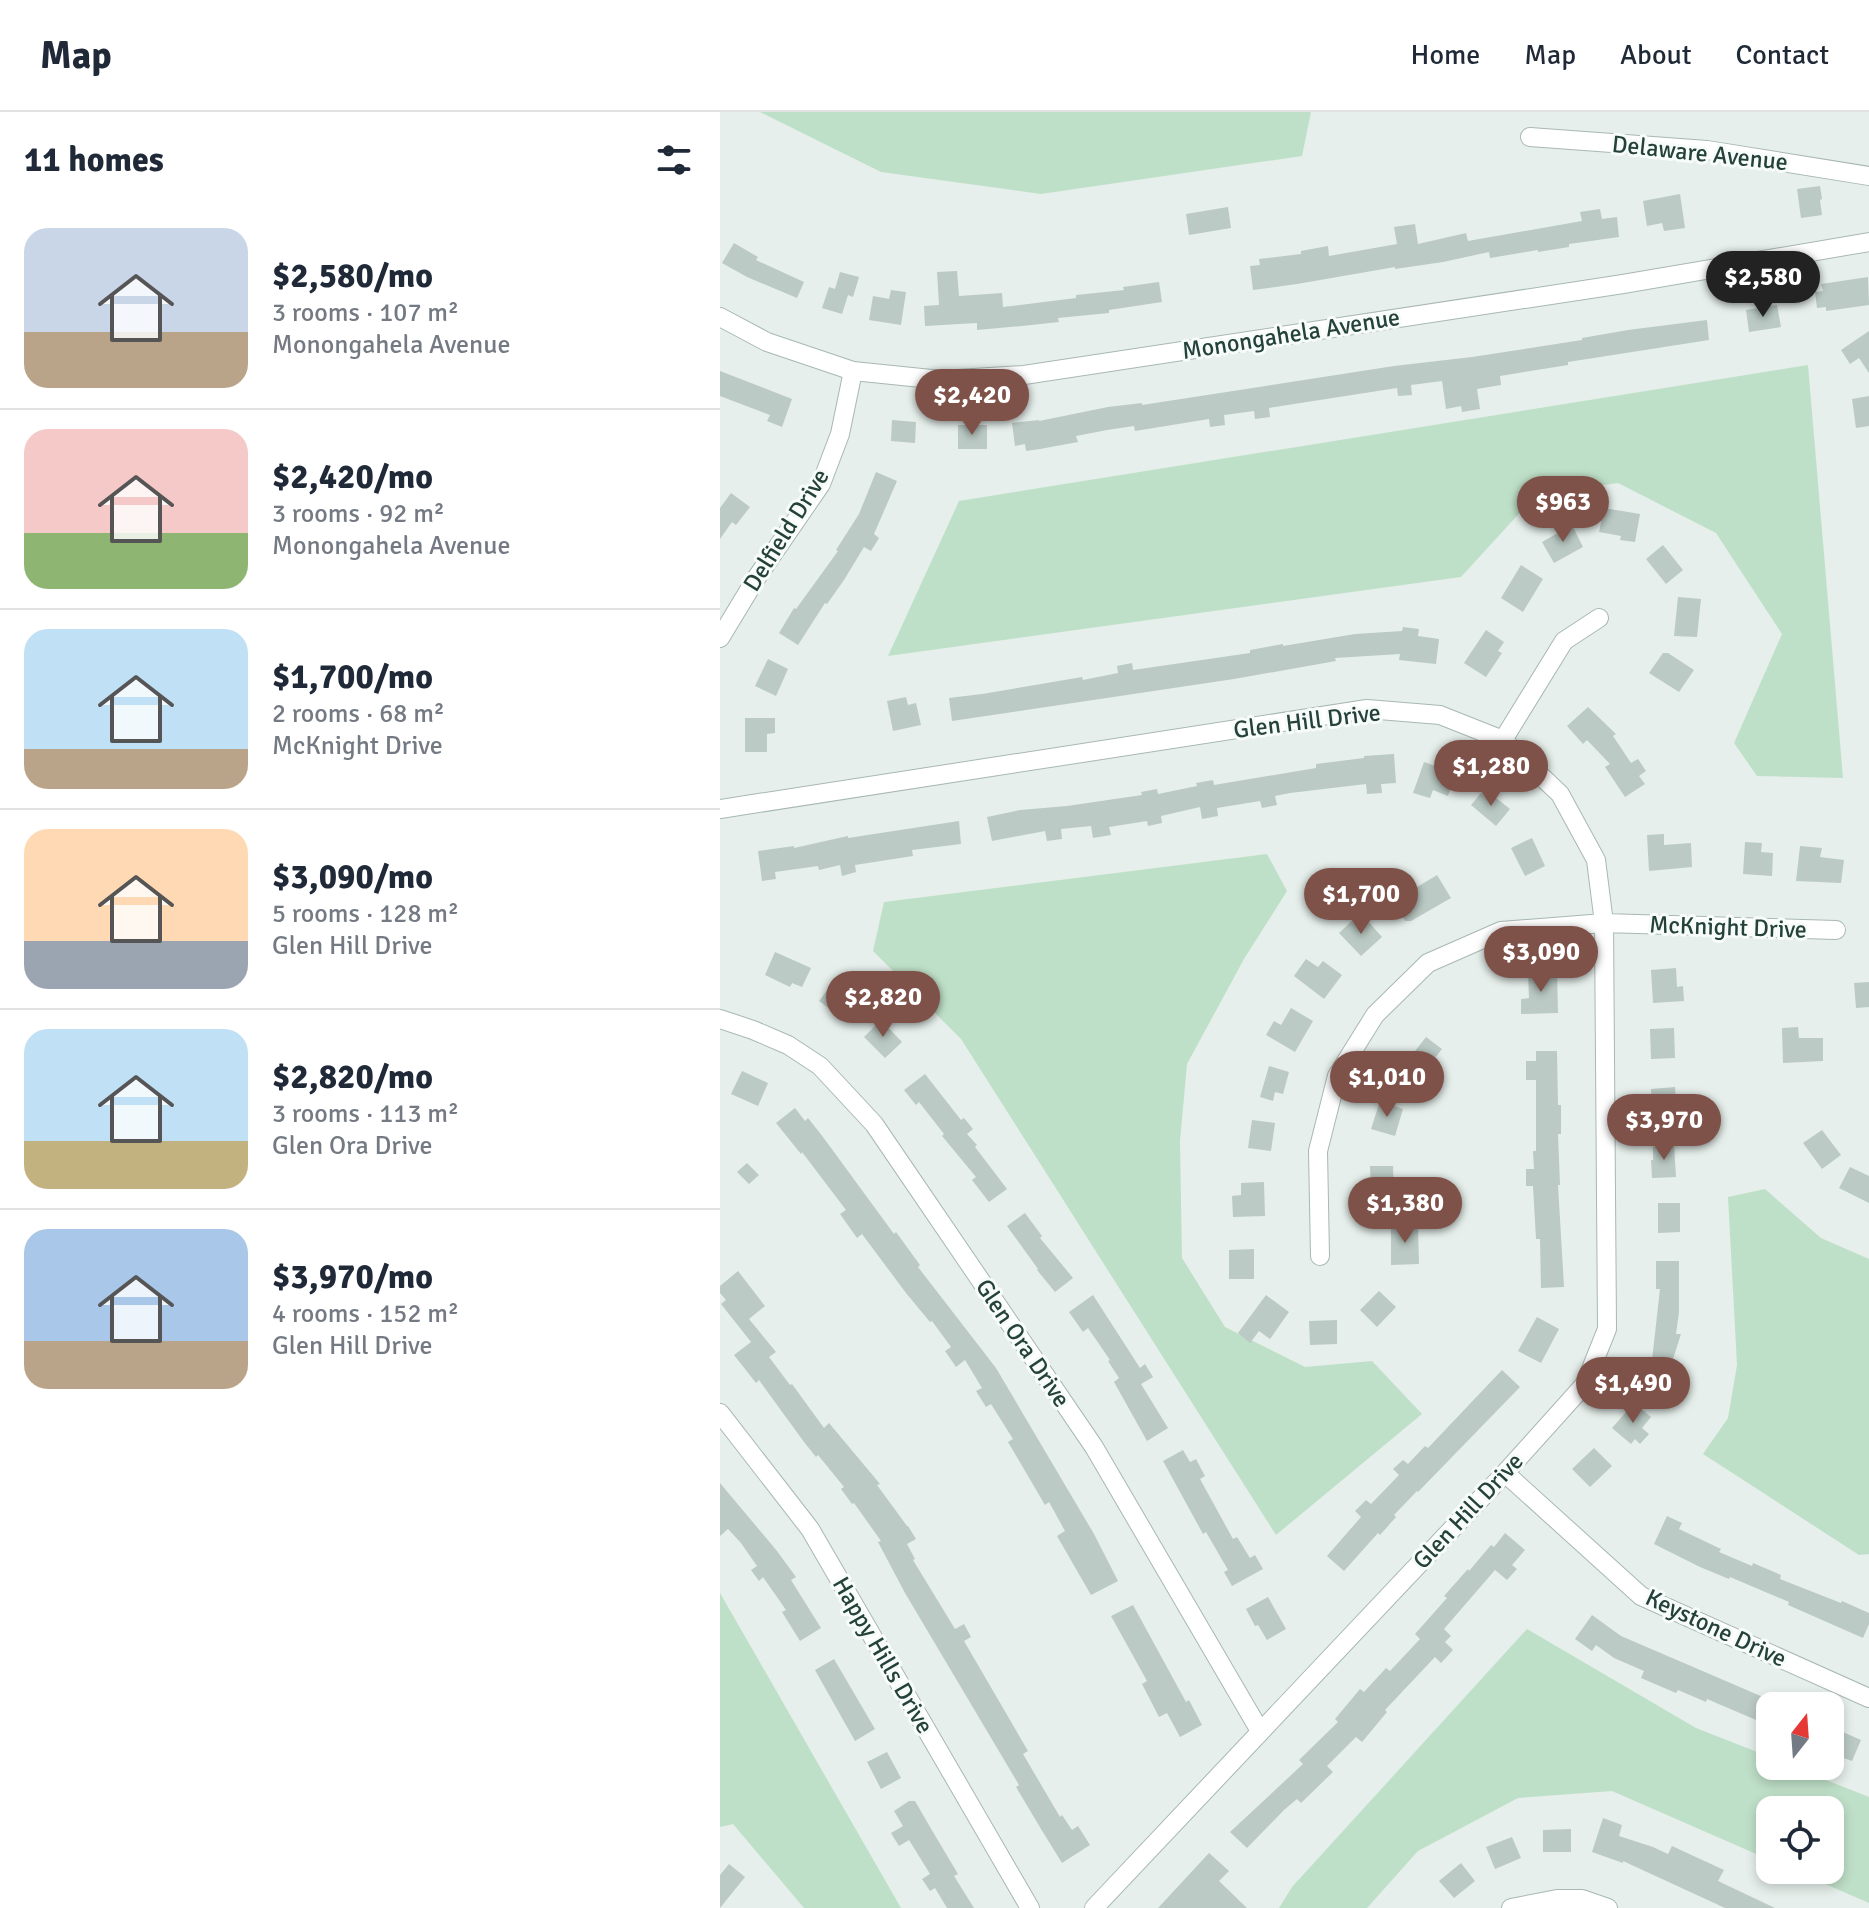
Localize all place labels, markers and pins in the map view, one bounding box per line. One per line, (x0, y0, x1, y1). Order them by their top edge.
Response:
pin: $2,580 (1698, 251, 1828, 319)
pin: $2,420 (907, 369, 1037, 437)
pin: $963 (1516, 476, 1610, 544)
pin: $1,280 (1426, 740, 1556, 808)
pin: $1,700 (1296, 868, 1426, 936)
pin: $3,090 (1476, 926, 1606, 994)
pin: $2,820 (818, 971, 948, 1039)
pin: $1,010 (1322, 1051, 1452, 1119)
pin: $3,970 (1599, 1094, 1729, 1162)
pin: $1,380 (1340, 1177, 1470, 1245)
pin: $1,490 (1568, 1357, 1698, 1425)

